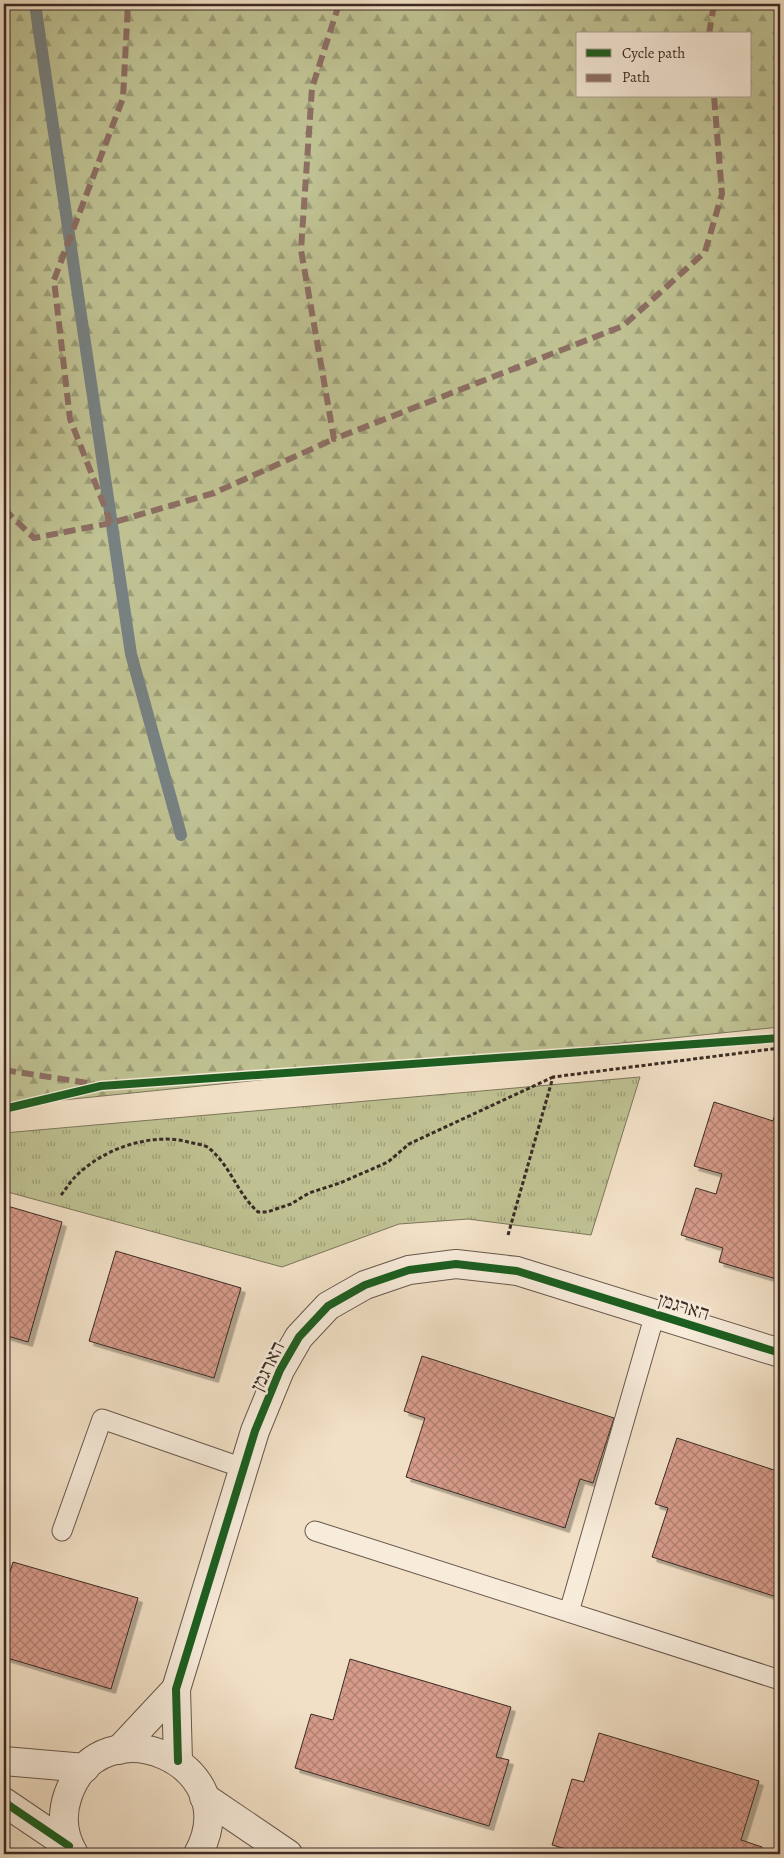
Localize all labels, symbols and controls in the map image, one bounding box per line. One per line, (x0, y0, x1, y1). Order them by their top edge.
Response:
legend (576, 32, 752, 98)
text: Cycle path (622, 43, 685, 63)
text: Path (622, 67, 650, 87)
street label: הארגמן (655, 1286, 713, 1327)
street label: הארגמן (244, 1337, 291, 1396)

